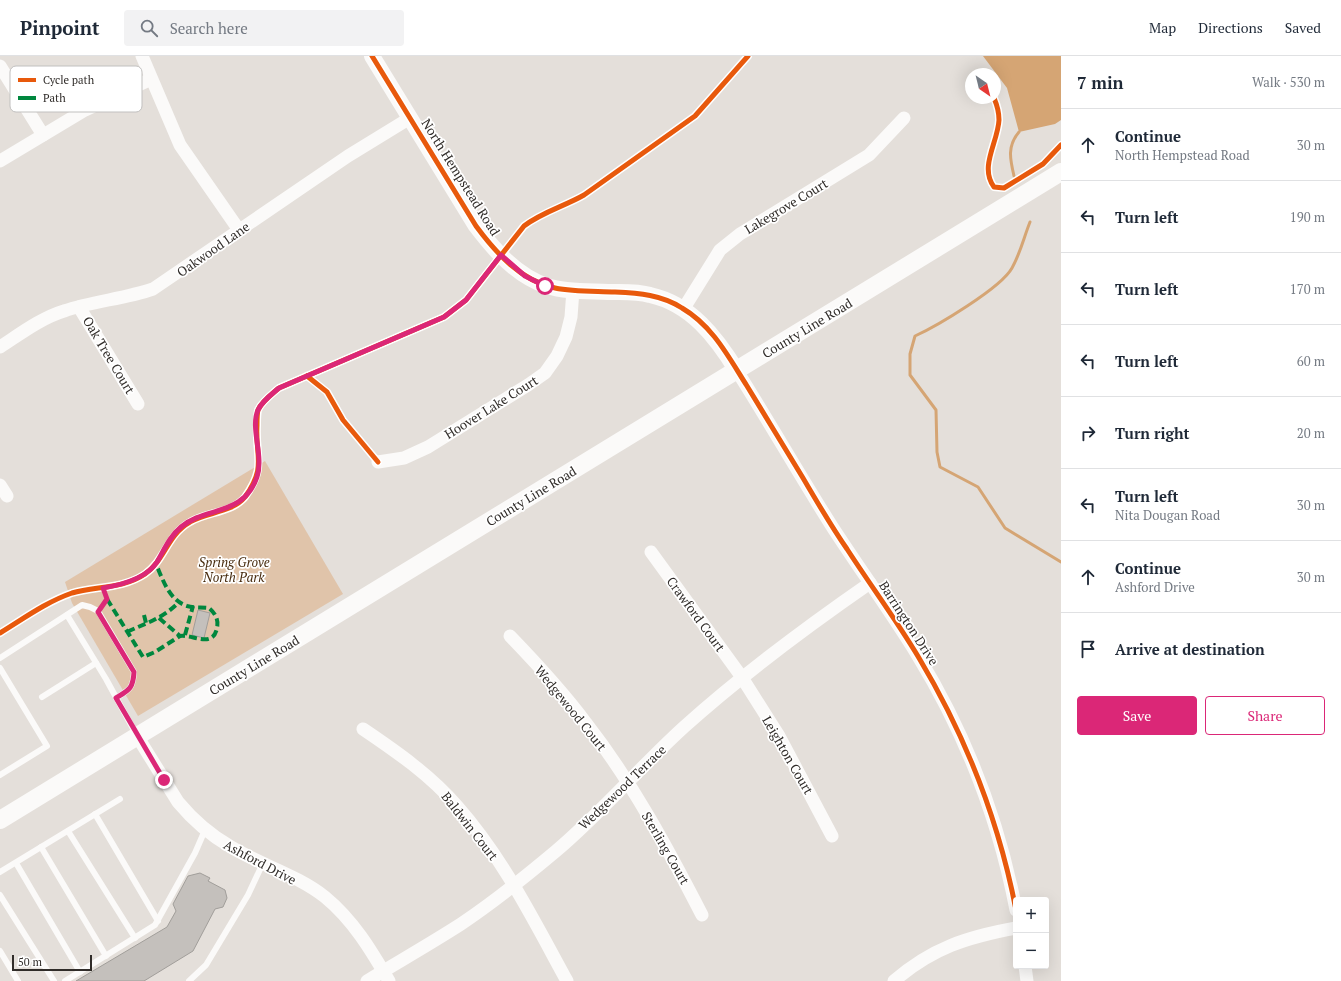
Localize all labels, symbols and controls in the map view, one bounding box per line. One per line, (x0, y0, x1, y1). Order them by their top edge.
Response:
search box (124, 10, 404, 46)
text: Pinpoint (20, 15, 100, 40)
icon: search (138, 17, 160, 39)
text: Search here (170, 18, 248, 38)
text: Map (1149, 18, 1176, 37)
text: Directions (1198, 18, 1263, 37)
text: Saved (1285, 18, 1321, 37)
legend (10, 66, 142, 112)
north arrow (965, 68, 1001, 104)
text: 7 min (1077, 71, 1124, 94)
text: Cycle path (43, 73, 95, 87)
text: Walk · 530 m (1252, 73, 1325, 91)
text: Path (43, 91, 66, 105)
street label: North Hempstead Road (418, 115, 504, 239)
text: Continue (1115, 126, 1181, 146)
icon: ahead (1077, 134, 1099, 156)
text: 30 m (1297, 136, 1325, 154)
text: North Hempstead Road (1115, 146, 1250, 164)
street label: Lakegrove Court (741, 174, 831, 238)
icon: left (1077, 206, 1099, 228)
text: Turn left (1115, 207, 1179, 227)
text: 190 m (1290, 208, 1325, 226)
street label: Oakwood Lane (173, 217, 253, 281)
route start (536, 277, 554, 295)
icon: left (1077, 278, 1099, 300)
text: Turn left (1115, 279, 1179, 299)
text: 170 m (1290, 280, 1325, 298)
street label: County Line Road (758, 294, 856, 362)
street label: Oak Tree Court (79, 313, 139, 397)
icon: left (1077, 350, 1099, 372)
text: Turn left (1115, 351, 1179, 371)
text: 60 m (1297, 352, 1325, 370)
street label: Hoover Lake Court (441, 371, 541, 443)
icon: right (1077, 422, 1099, 444)
text: Turn right (1115, 423, 1190, 443)
text: 20 m (1297, 424, 1325, 442)
street label: County Line Road (482, 462, 580, 530)
text: Turn left (1115, 486, 1179, 506)
icon: left (1077, 494, 1099, 516)
text: 30 m (1297, 496, 1325, 514)
text: Nita Dougan Road (1115, 506, 1220, 524)
park label: Spring Grove North Park (198, 553, 270, 586)
text: Continue (1115, 558, 1181, 578)
icon: ahead (1077, 566, 1099, 588)
text: 30 m (1297, 568, 1325, 586)
street label: Crawford Court (663, 573, 729, 655)
street label: Barrington Drive (875, 577, 943, 669)
text: Ashford Drive (1115, 578, 1195, 596)
street label: County Line Road (205, 631, 303, 699)
icon: arrive (1077, 638, 1099, 660)
text: Arrive at destination (1115, 639, 1265, 659)
street label: Wedgewood Court (531, 662, 611, 755)
button: Save (1077, 696, 1197, 735)
button: Share (1205, 696, 1325, 735)
street label: Leighton Court (758, 713, 818, 798)
street label: Wedgewood Terrace (574, 741, 670, 833)
route end (155, 771, 173, 789)
street label: Baldwin Court (438, 788, 503, 864)
street label: Sterling Court (638, 808, 694, 888)
street label: Ashford Drive (220, 835, 300, 889)
map controls (1013, 897, 1049, 969)
button: + (1013, 897, 1049, 933)
button: − (1013, 933, 1049, 969)
scale bar (12, 953, 92, 972)
text: 50 m (18, 955, 42, 969)

